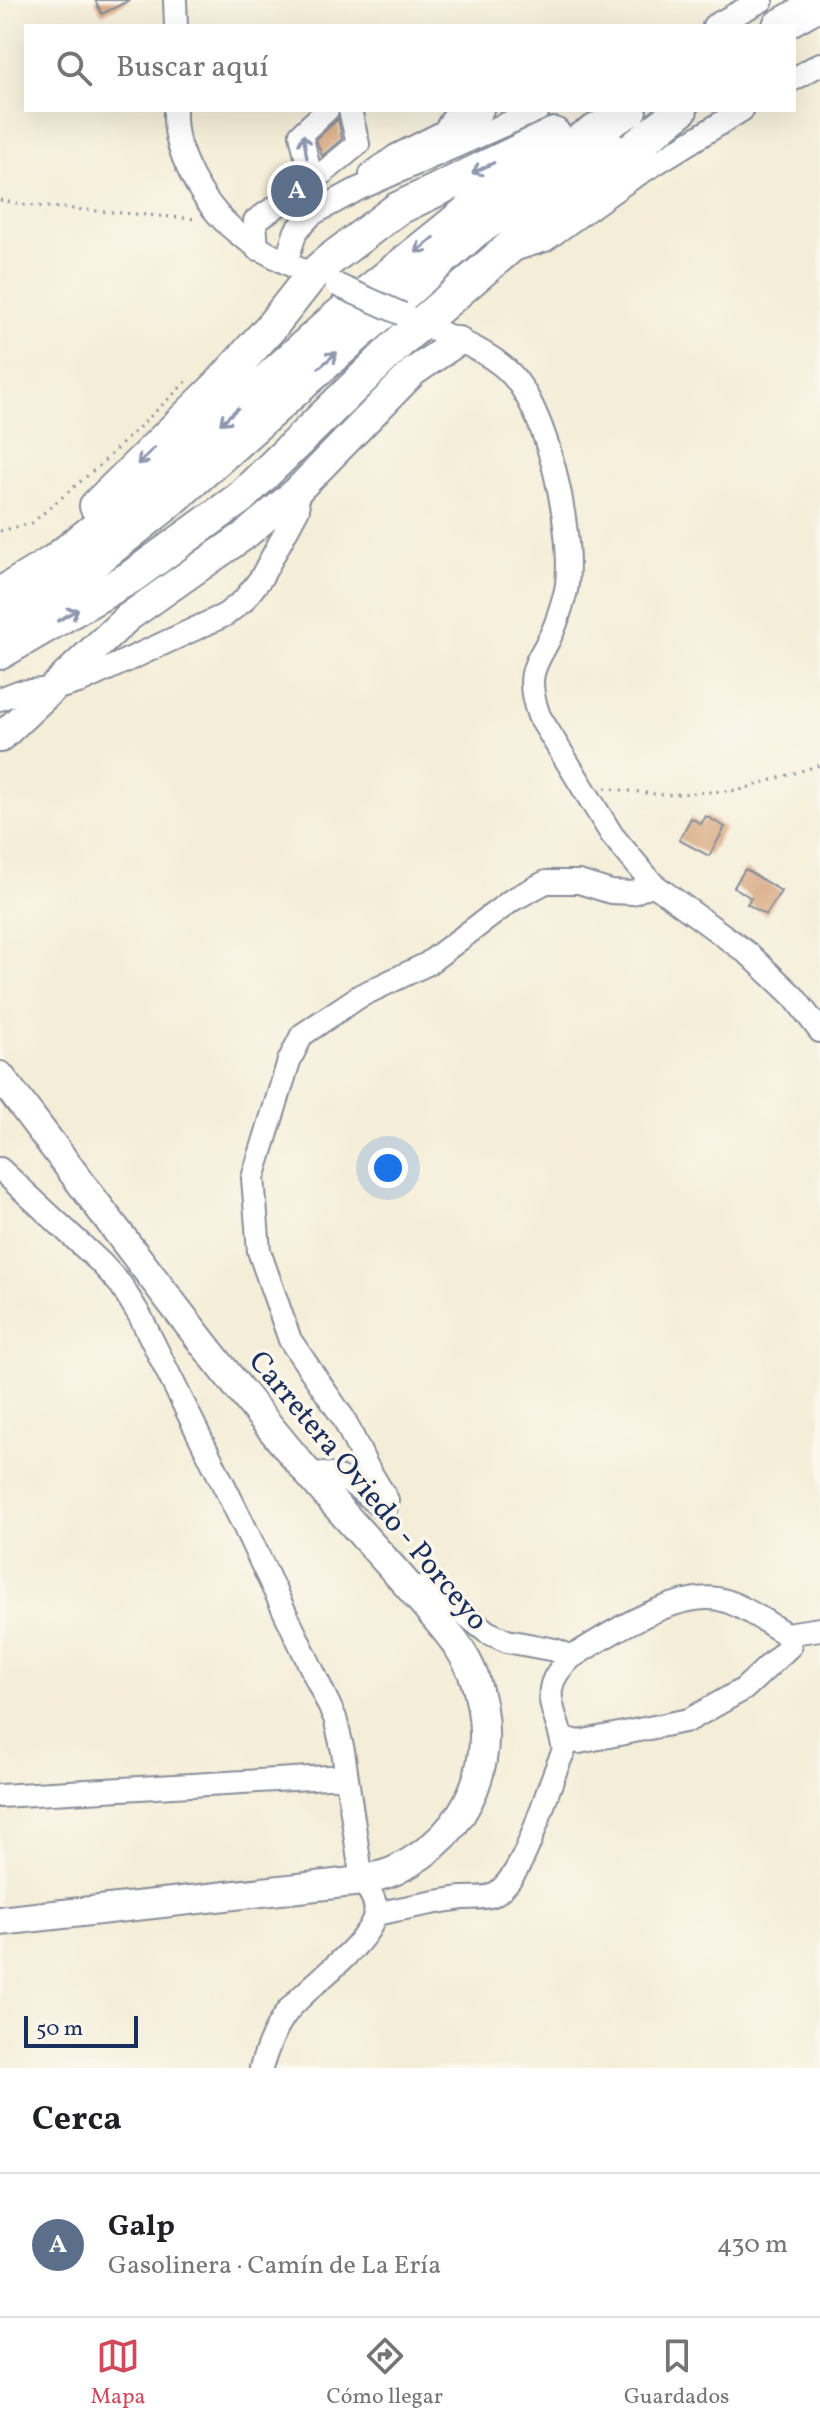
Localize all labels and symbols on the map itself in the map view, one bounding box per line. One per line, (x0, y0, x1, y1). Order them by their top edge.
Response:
one-way arrow (297, 134, 312, 160)
pin: A (271, 161, 323, 221)
one-way arrow (471, 161, 495, 176)
one-way arrow (415, 236, 436, 254)
one-way arrow (318, 351, 338, 369)
one-way arrow (220, 406, 240, 424)
one-way arrow (137, 446, 156, 465)
one-way arrow (56, 606, 79, 622)
your location (368, 1148, 408, 1188)
street label: Carretera Oviedo - Porceyo (238, 1342, 497, 1640)
scale bar (24, 2012, 138, 2048)

